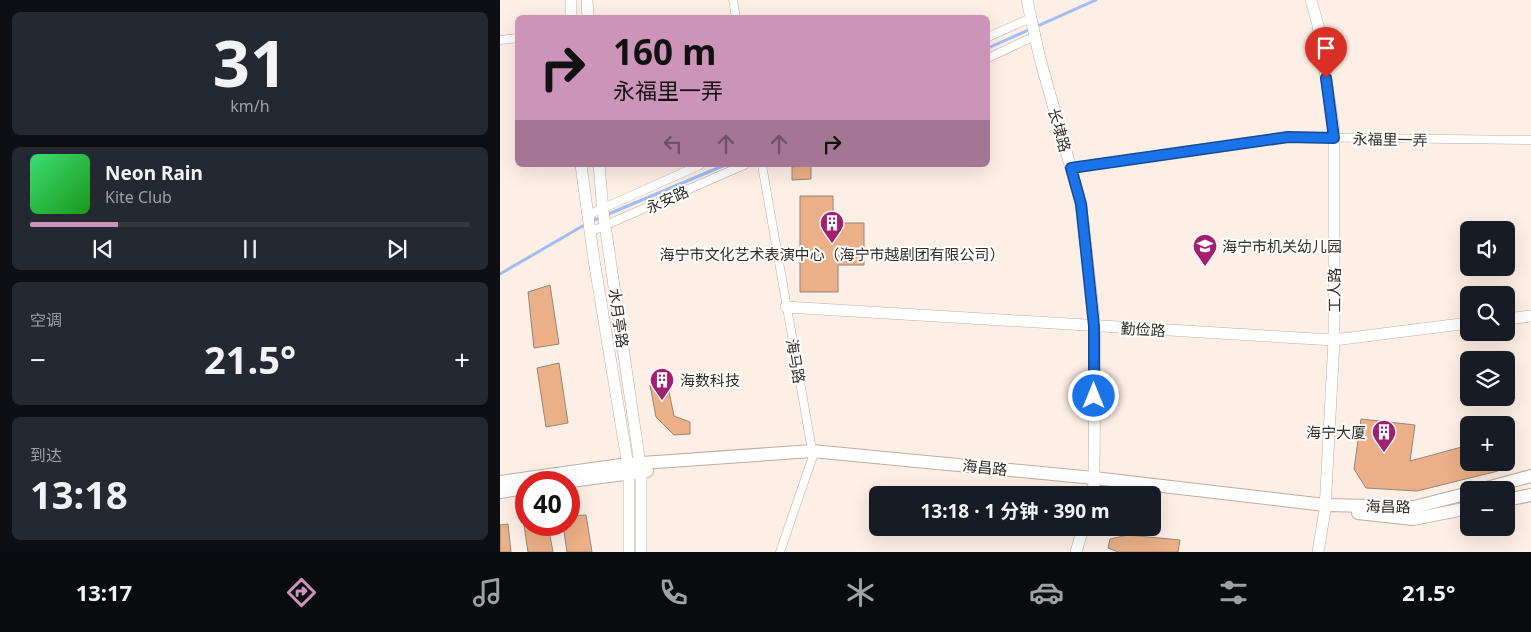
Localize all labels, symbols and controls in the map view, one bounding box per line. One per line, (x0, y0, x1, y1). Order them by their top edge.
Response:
text: 31 (213, 18, 287, 106)
pin (1305, 27, 1347, 78)
text: 160 m (613, 28, 716, 75)
icon: arrive (1312, 34, 1340, 62)
icon: right (530, 35, 595, 100)
text: 永福里一弄 (613, 75, 723, 105)
text: km/h (230, 95, 270, 117)
street label: 长埭路 (1044, 106, 1076, 154)
street label: 永福里一弄 (1352, 128, 1428, 150)
icon: left (659, 130, 687, 158)
icon: ahead (712, 130, 740, 158)
icon: ahead (765, 130, 793, 158)
icon: right (818, 130, 846, 158)
text: Neon Rain (105, 160, 203, 186)
street label: 永安路 (642, 181, 692, 217)
text: Kite Club (105, 186, 172, 208)
building icon: 海宁市文化艺术表演中心（海宁市越剧团有限公司） (819, 210, 845, 244)
map controls (1460, 221, 1515, 536)
button: sound (1460, 221, 1515, 276)
school or university icon: 海宁市机关幼儿园 (1192, 233, 1218, 267)
icon: previous (89, 235, 117, 263)
icon: pause (236, 235, 264, 263)
icon: next (383, 235, 411, 263)
place label: 海宁市机关幼儿园 (1222, 236, 1342, 256)
place label: 海宁市文化艺术表演中心（海宁市越剧团有限公司） (659, 244, 1005, 264)
street label: 工人路 (1324, 267, 1344, 313)
button: search (1460, 286, 1515, 341)
street label: 水月亭路 (605, 287, 633, 349)
text: 空调 (30, 309, 62, 331)
street label: 勤俭路 (1120, 318, 1166, 340)
text: 21.5° (204, 333, 296, 385)
street label: 海马路 (782, 337, 810, 385)
text: − (30, 340, 46, 378)
text: + (454, 340, 470, 378)
button: layers (1460, 351, 1515, 406)
building icon: 海数科技 (649, 367, 675, 401)
position arrow (1067, 369, 1119, 421)
place label: 海数科技 (680, 370, 740, 390)
button: + (1460, 416, 1515, 471)
building icon: 海宁大厦 (1371, 419, 1397, 453)
place label: 海宁大厦 (1306, 422, 1366, 442)
text: 到达 (30, 444, 62, 466)
street label: 海昌路 (962, 455, 1008, 479)
text: 13:18 (30, 468, 128, 520)
speed limit sign: 40 (515, 471, 580, 536)
button: − (1460, 481, 1515, 536)
street label: 海昌路 (1365, 496, 1411, 516)
text: 13:18 · 1 分钟 · 390 m (920, 498, 1110, 524)
icon: directions (284, 575, 319, 610)
icon: music (470, 575, 505, 610)
icon: phone (656, 575, 691, 610)
icon: climate (843, 575, 878, 610)
icon: car (1029, 575, 1064, 610)
icon: filters (1216, 575, 1251, 610)
text: 13:17 (76, 577, 132, 607)
text: 21.5° (1402, 577, 1455, 607)

